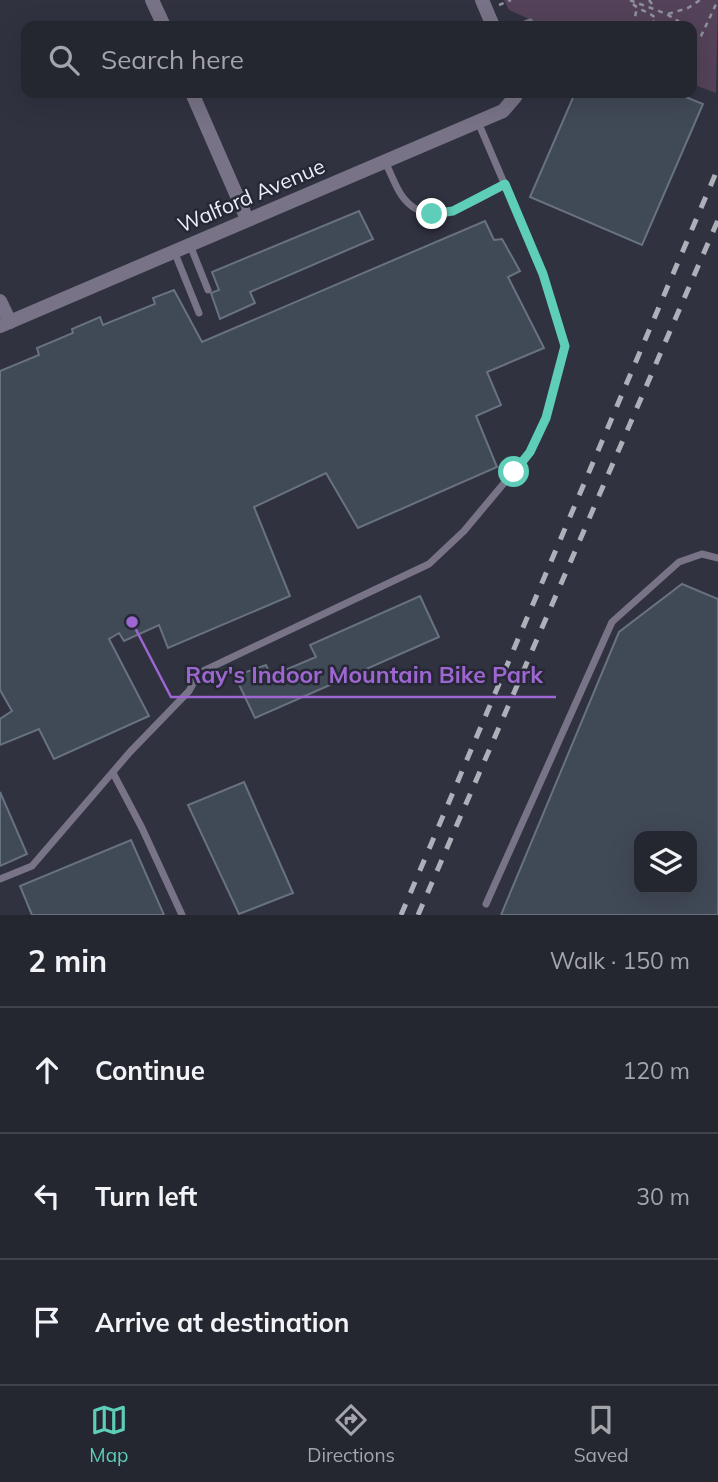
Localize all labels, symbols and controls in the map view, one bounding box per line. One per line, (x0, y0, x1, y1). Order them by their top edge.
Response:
search box (21, 21, 697, 98)
icon: search (45, 41, 83, 79)
text: Search here (101, 43, 244, 76)
street label: Walford Avenue (174, 152, 328, 238)
route end (416, 198, 447, 229)
route start (498, 456, 529, 487)
callout: Ray's Indoor Mountain Bike Park (171, 653, 556, 697)
text: Ray's Indoor Mountain Bike Park (185, 660, 544, 689)
map controls (634, 831, 697, 894)
button: layers (634, 831, 697, 894)
text: 2 min (28, 942, 107, 980)
text: Walk · 150 m (550, 946, 690, 975)
icon: ahead (28, 1051, 66, 1089)
text: Continue (95, 1054, 205, 1087)
text: 120 m (622, 1056, 690, 1085)
icon: left (28, 1177, 66, 1215)
text: Turn left (95, 1180, 197, 1213)
text: 30 m (636, 1182, 690, 1211)
icon: arrive (28, 1303, 66, 1341)
text: Arrive at destination (95, 1306, 350, 1339)
tab: Map (89, 1401, 128, 1467)
tab: Directions (307, 1401, 395, 1467)
tab: Saved (574, 1401, 629, 1467)

